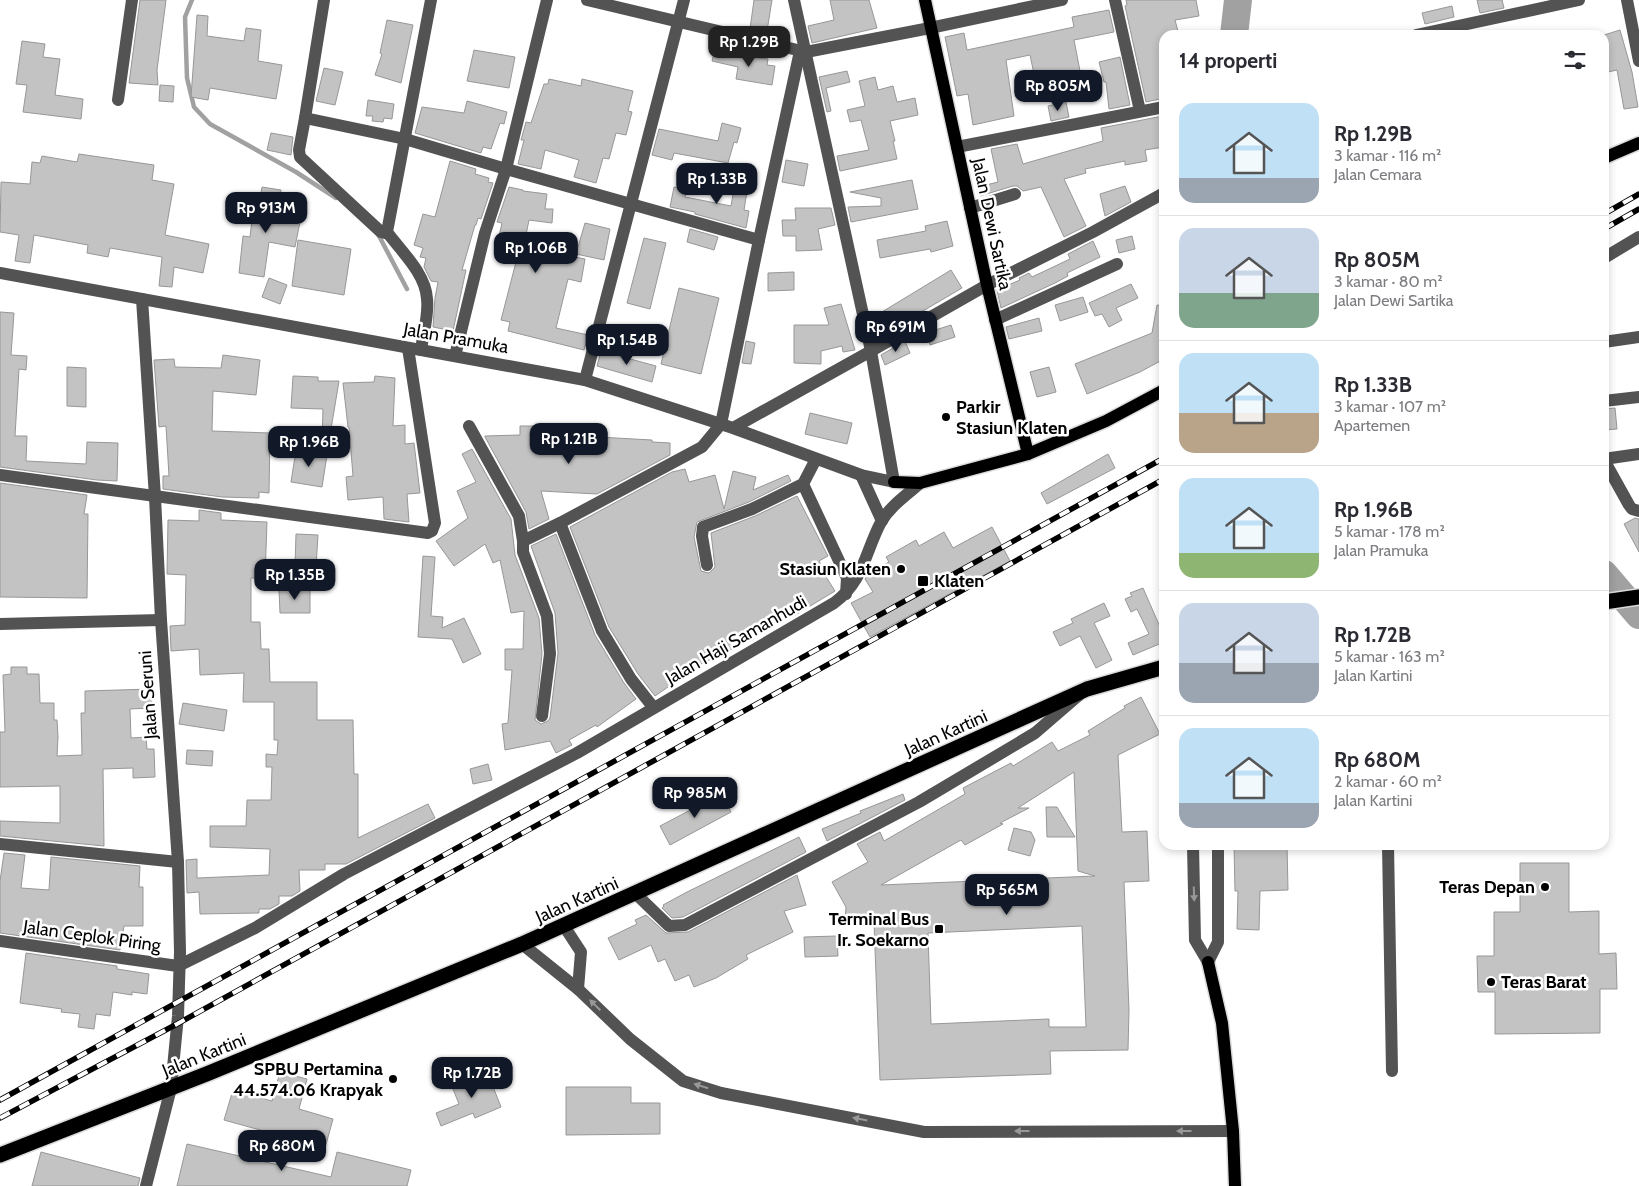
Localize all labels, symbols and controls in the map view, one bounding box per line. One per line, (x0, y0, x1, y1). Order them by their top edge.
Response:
pin: Rp 1.29B (697, 26, 801, 68)
text: Rp 1.29B (719, 32, 779, 51)
icon: filters (1561, 46, 1589, 74)
text: 14 properti (1179, 48, 1277, 73)
pin: Rp 805M (1012, 70, 1104, 112)
text: Rp 805M (1025, 76, 1091, 95)
text: Rp 1.29B (1334, 121, 1412, 146)
icon: home (1219, 123, 1279, 183)
text: 3 kamar · 116 m² (1334, 146, 1441, 165)
street label: Jalan Dewi Sartika (967, 155, 1017, 292)
pin: Rp 1.33B (665, 162, 769, 205)
text: Jalan Cemara (1334, 165, 1422, 184)
text: Rp 1.33B (687, 169, 747, 188)
pin: Rp 913M (220, 192, 312, 234)
text: Rp 913M (236, 198, 296, 217)
pin: Rp 1.06B (484, 232, 588, 274)
text: Rp 1.06B (505, 238, 567, 257)
text: Rp 805M (1334, 247, 1420, 272)
icon: home (1219, 248, 1279, 308)
text: 3 kamar · 80 m² (1334, 272, 1443, 291)
text: Jalan Dewi Sartika (1334, 291, 1454, 310)
pin: Rp 691M (850, 310, 942, 353)
text: Rp 691M (866, 317, 926, 336)
street label: Jalan Pramuka (401, 318, 511, 358)
pin: Rp 1.54B (575, 324, 679, 366)
text: Rp 1.54B (597, 330, 657, 349)
text: Rp 1.33B (1334, 372, 1412, 397)
icon: home (1219, 373, 1279, 433)
place label: Parkir Stasiun Klaten (956, 396, 1067, 439)
text: 3 kamar · 107 m² (1334, 397, 1446, 416)
marker: Parkir Stasiun Klaten (940, 411, 952, 423)
text: Apartemen (1334, 416, 1410, 435)
pin: Rp 1.21B (517, 422, 621, 465)
pin: Rp 1.96B (257, 426, 361, 468)
text: Rp 1.21B (541, 429, 597, 448)
text: Rp 1.96B (279, 432, 339, 451)
text: Rp 1.96B (1334, 497, 1413, 522)
icon: home (1219, 498, 1279, 558)
text: 5 kamar · 178 m² (1334, 522, 1445, 541)
text: Jalan Pramuka (1334, 541, 1428, 560)
pin: Rp 1.35B (243, 558, 347, 601)
place label: Stasiun Klaten (780, 558, 891, 580)
marker: Stasiun Klaten (895, 563, 907, 575)
text: Rp 1.35B (265, 565, 325, 584)
place label: Klaten (934, 570, 984, 592)
marker: Klaten (916, 574, 930, 588)
street label: Jalan Haji Samanhudi (661, 591, 811, 690)
text: Rp 1.72B (1334, 622, 1411, 647)
icon: home (1219, 623, 1279, 683)
text: 5 kamar · 163 m² (1334, 647, 1445, 666)
street label: Jalan Seruni (134, 650, 162, 741)
text: Jalan Kartini (1334, 666, 1413, 685)
street label: Jalan Kartini (900, 705, 991, 761)
text: Rp 680M (1334, 747, 1421, 772)
icon: home (1219, 748, 1279, 808)
text: 2 kamar · 60 m² (1334, 772, 1442, 791)
pin: Rp 985M (649, 776, 741, 819)
text: Rp 985M (663, 783, 727, 802)
text: Jalan Kartini (1334, 791, 1413, 810)
street label: Jalan Kartini (531, 872, 622, 928)
pin: Rp 565M (961, 874, 1053, 916)
place label: Teras Depan (1439, 876, 1535, 898)
text: Rp 565M (976, 880, 1038, 899)
marker: Teras Depan (1539, 881, 1551, 893)
one-way arrow (1190, 886, 1198, 902)
place label: Terminal Bus Ir. Soekarno (829, 908, 929, 951)
street label: Jalan Ceplok Piring (21, 915, 163, 957)
marker: Terminal Bus Ir. Soekarno (933, 923, 945, 935)
place label: Teras Barat (1501, 971, 1586, 993)
marker: Teras Barat (1485, 976, 1497, 988)
one-way arrow (589, 999, 601, 1011)
street label: Jalan Kartini (158, 1028, 249, 1082)
pin: Rp 1.72B (420, 1056, 524, 1099)
place label: SPBU Pertamina 44.574.06 Krapyak (233, 1058, 383, 1101)
text: Rp 1.72B (443, 1063, 501, 1082)
marker: SPBU Pertamina 44.574.06 Krapyak (387, 1073, 399, 1085)
one-way arrow (694, 1082, 709, 1090)
one-way arrow (852, 1115, 868, 1123)
one-way arrow (1013, 1127, 1029, 1135)
one-way arrow (1176, 1127, 1192, 1135)
pin: Rp 680M (236, 1130, 328, 1172)
text: Rp 680M (249, 1136, 315, 1155)

